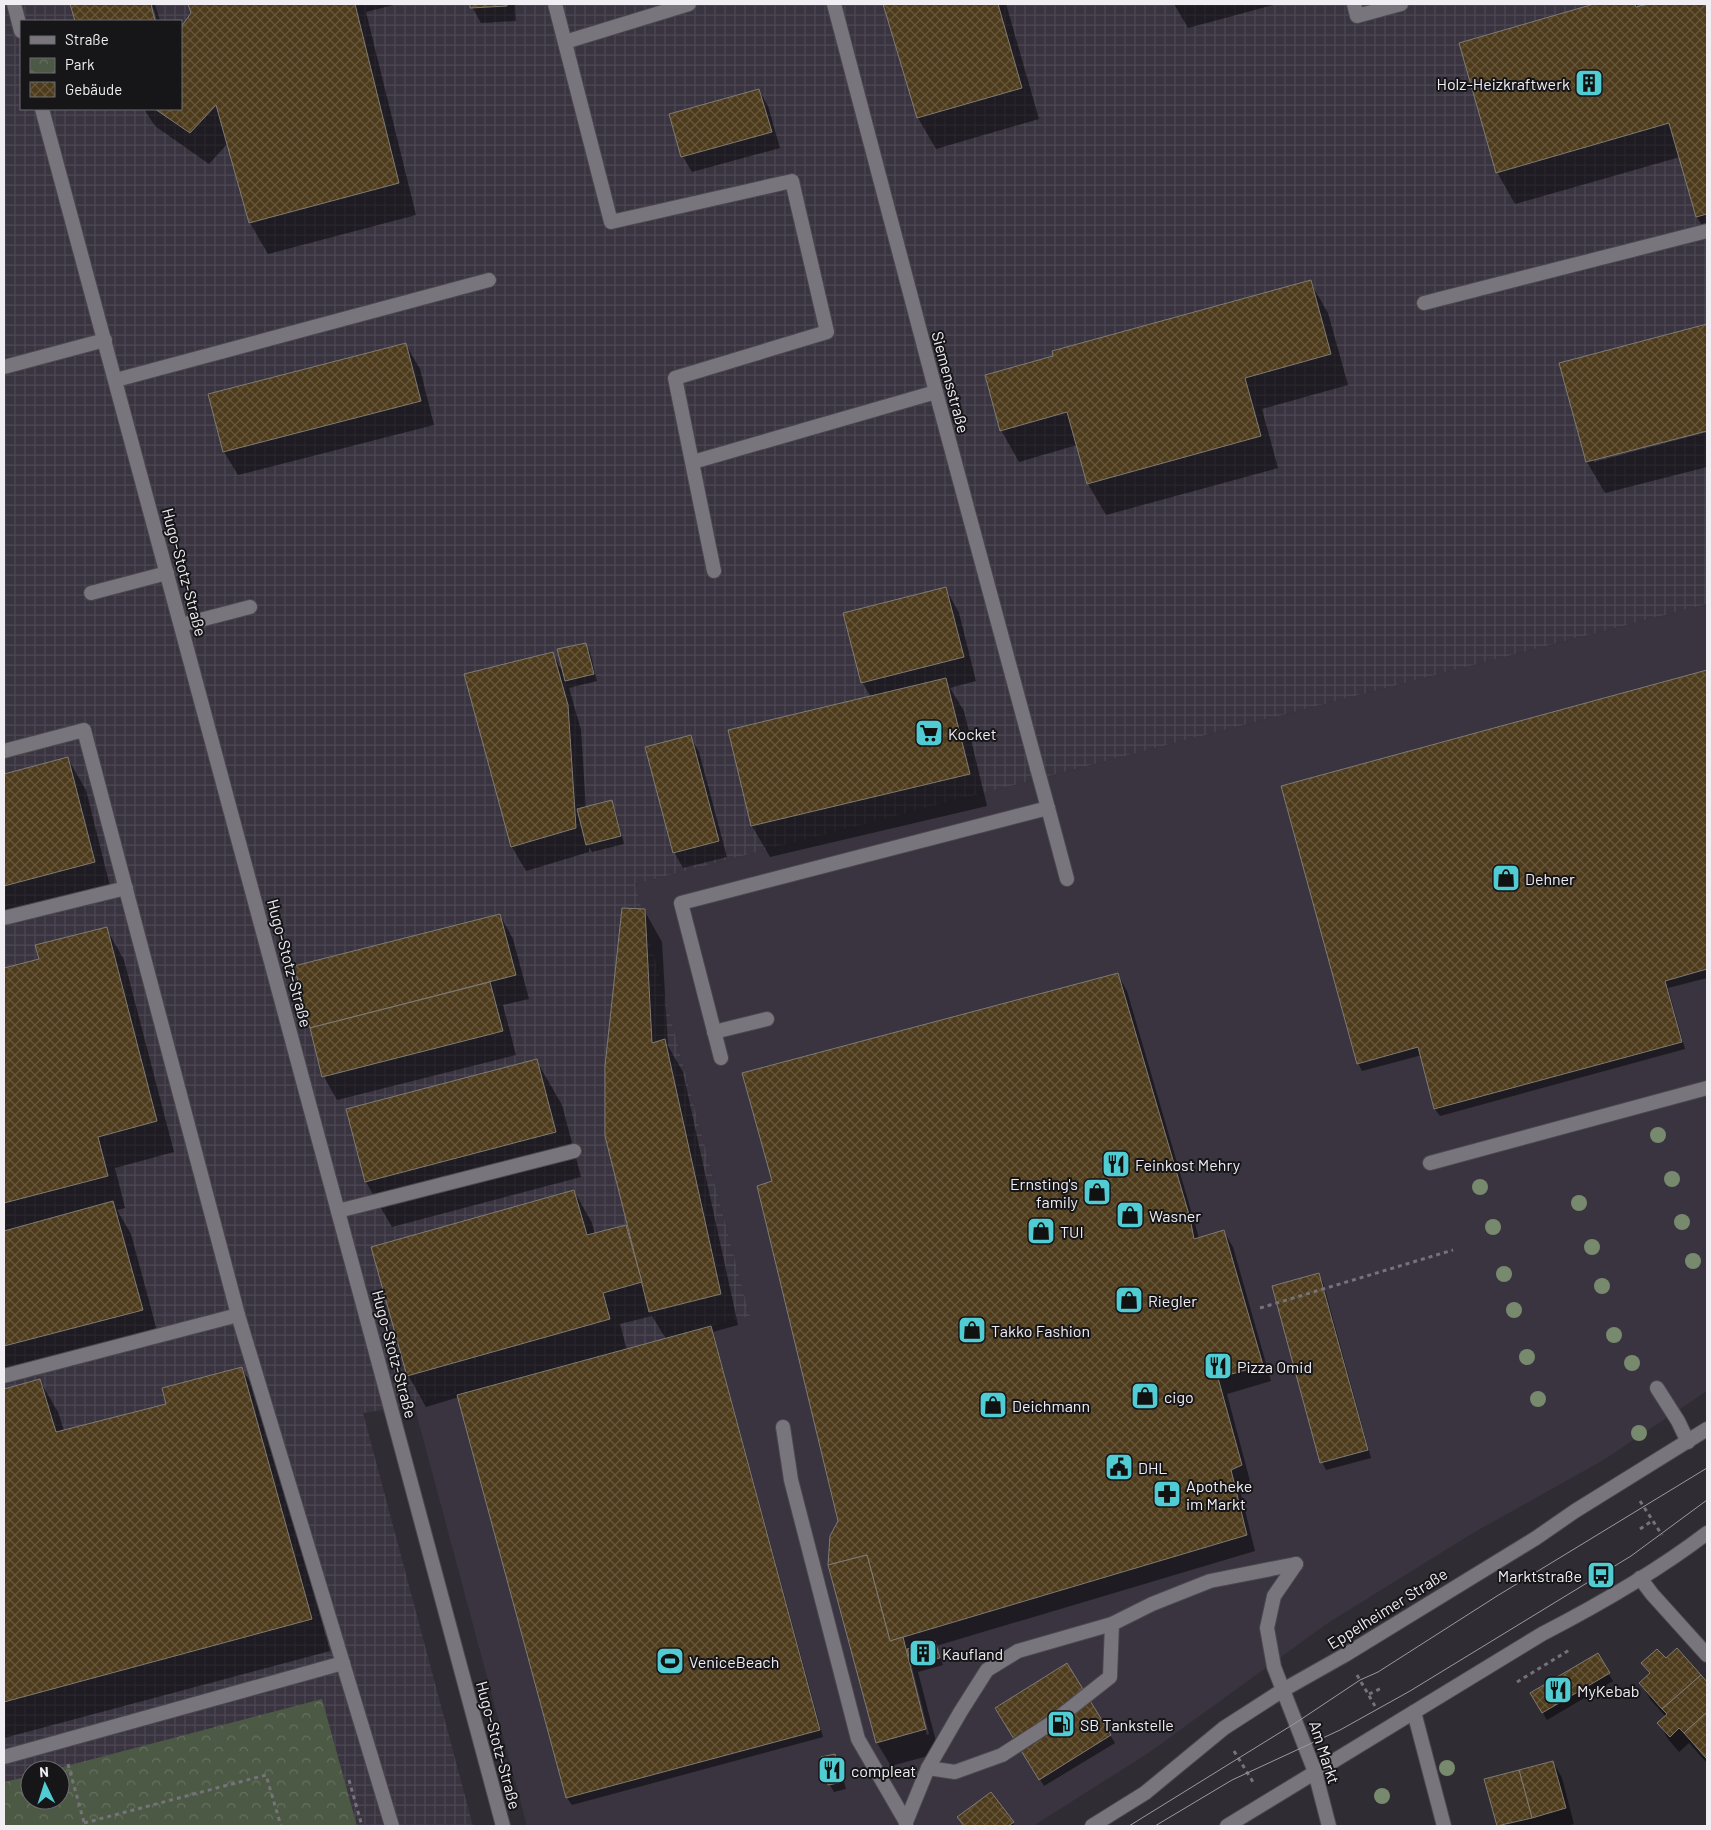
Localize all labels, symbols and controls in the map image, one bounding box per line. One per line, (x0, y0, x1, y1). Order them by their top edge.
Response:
legend (20, 20, 182, 110)
text: Straße (65, 30, 109, 48)
text: Park (65, 55, 95, 73)
building icon: Holz-Heizkraftwerk (1574, 68, 1604, 98)
place label: Holz-Heizkraftwerk (1436, 74, 1570, 93)
text: Gebäude (65, 80, 122, 98)
street label: Siemensstraße (928, 329, 974, 435)
street label: Hugo-Stotz-Straße (159, 506, 211, 638)
supermarket icon: Kocket (914, 718, 944, 748)
place label: Kocket (948, 724, 997, 743)
shop icon: Dehner (1491, 863, 1521, 893)
place label: Dehner (1525, 869, 1575, 888)
street label: Hugo-Stotz-Straße (264, 897, 316, 1029)
restaurant icon: Feinkost Mehry (1101, 1149, 1131, 1179)
place label: Feinkost Mehry (1135, 1155, 1241, 1174)
place label: Ernsting's family (1010, 1174, 1079, 1211)
shop icon: Ernsting's family (1082, 1177, 1112, 1207)
shop icon: Wasner (1115, 1200, 1145, 1230)
place label: Wasner (1149, 1206, 1201, 1225)
shop icon: TUI (1026, 1216, 1056, 1246)
place label: TUI (1060, 1222, 1084, 1241)
shop icon: Riegler (1114, 1285, 1144, 1315)
street label: Hugo-Stotz-Straße (369, 1288, 421, 1420)
place label: Riegler (1148, 1291, 1197, 1310)
shop icon: Takko Fashion (957, 1315, 987, 1345)
place label: Takko Fashion (991, 1321, 1090, 1340)
restaurant icon: Pizza Omid (1203, 1351, 1233, 1381)
place label: Pizza Omid (1237, 1357, 1312, 1376)
shop icon: cigo (1130, 1381, 1160, 1411)
place label: cigo (1164, 1387, 1194, 1406)
shop icon: Deichmann (978, 1390, 1008, 1420)
place label: Deichmann (1012, 1396, 1090, 1415)
public building icon: DHL (1104, 1452, 1134, 1482)
place label: DHL (1138, 1458, 1167, 1477)
place label: Apotheke im Markt (1186, 1476, 1252, 1513)
pharmacy icon: Apotheke im Markt (1152, 1479, 1182, 1509)
bus stop icon: Marktstraße (1586, 1560, 1616, 1590)
street label: Eppelheimer Straße (1324, 1563, 1450, 1653)
place label: Marktstraße (1498, 1566, 1582, 1585)
building icon: Kaufland (908, 1638, 938, 1668)
place label: Kaufland (942, 1644, 1003, 1663)
sports icon: VeniceBeach (655, 1646, 685, 1676)
place label: VeniceBeach (689, 1652, 779, 1671)
restaurant icon: MyKebab (1543, 1675, 1573, 1705)
street label: Hugo-Stotz-Straße (473, 1679, 525, 1811)
place label: MyKebab (1577, 1681, 1640, 1700)
fuel station icon: SB Tankstelle (1046, 1709, 1076, 1739)
place label: SB Tankstelle (1080, 1715, 1174, 1734)
street label: Am Markt (1306, 1718, 1344, 1786)
restaurant icon: compleat (817, 1755, 847, 1785)
north arrow (20, 1760, 70, 1810)
place label: compleat (851, 1761, 916, 1780)
text: N (39, 1763, 49, 1780)

